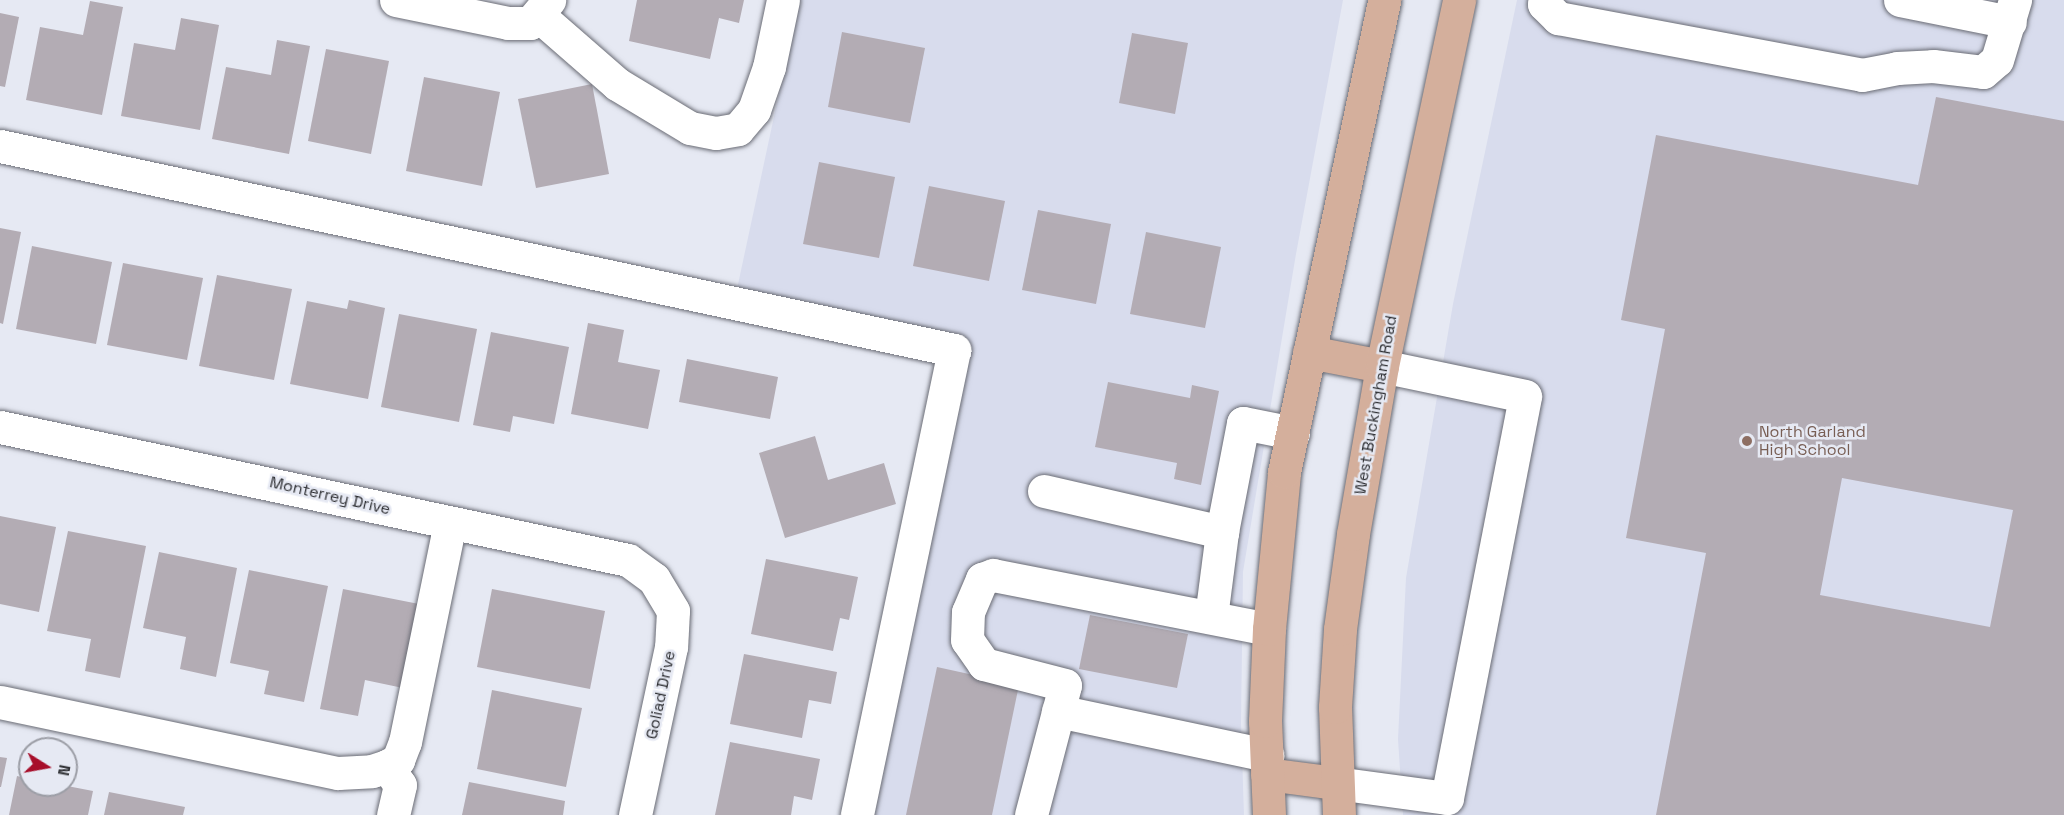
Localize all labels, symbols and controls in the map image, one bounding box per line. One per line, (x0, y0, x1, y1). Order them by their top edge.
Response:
street label: West Buckingham Road (1351, 314, 1401, 496)
place label: North Garland High School (1759, 422, 1866, 460)
marker: North Garland High School (1740, 434, 1754, 448)
street label: Monterrey Drive (268, 473, 392, 519)
street label: Goliad Drive (642, 649, 680, 741)
north arrow (18, 737, 78, 797)
text: N (53, 763, 76, 777)

